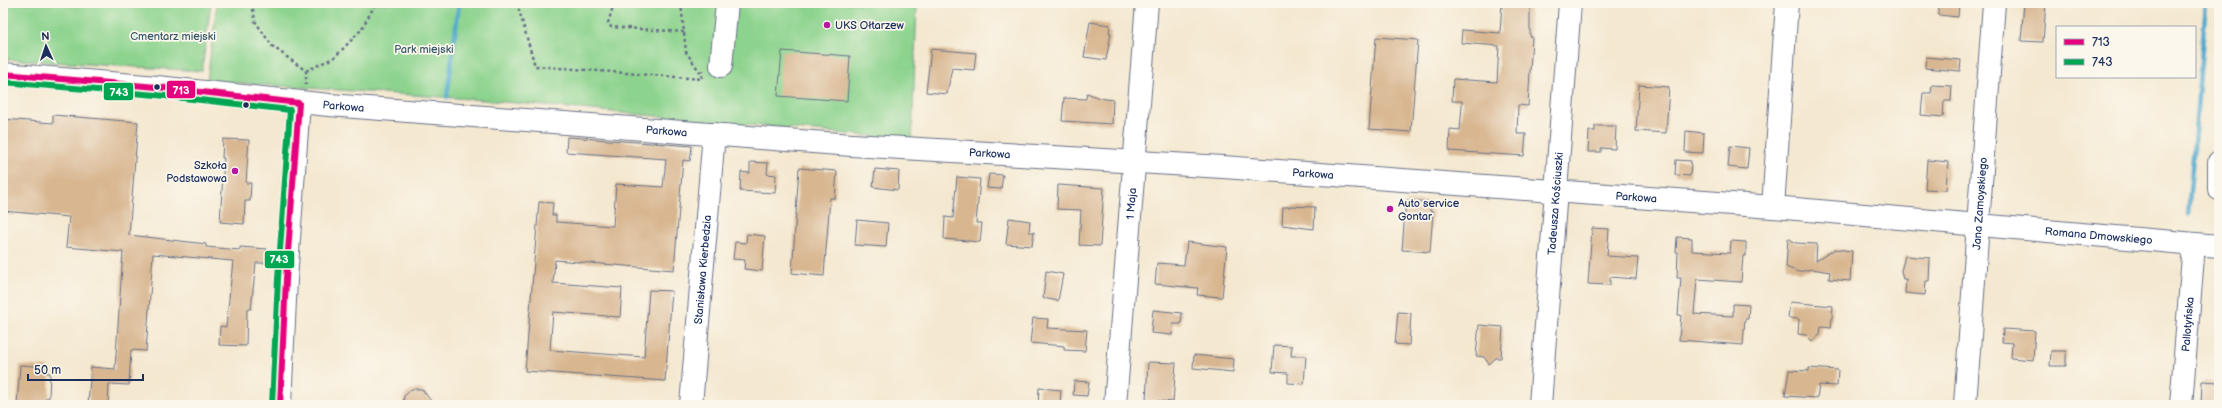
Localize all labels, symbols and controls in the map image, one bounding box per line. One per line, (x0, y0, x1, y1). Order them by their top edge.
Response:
place label: UKS Ołtarzew (835, 19, 905, 32)
marker: UKS Ołtarzew (822, 20, 832, 30)
north arrow (26, 26, 66, 66)
legend (2056, 26, 2196, 78)
text: N (41, 30, 50, 43)
park label: Cmentarz miejski (130, 30, 216, 43)
text: 713 (2092, 35, 2110, 50)
park label: Park miejski (394, 43, 454, 56)
text: 743 (2092, 55, 2113, 70)
line badge: 713 (166, 80, 196, 99)
line badge: 743 (103, 82, 134, 101)
unlabelled marker (152, 82, 162, 92)
text: 713 (172, 84, 190, 97)
text: 743 (110, 86, 129, 99)
street label: Parkowa (322, 98, 365, 114)
unlabelled marker (241, 100, 251, 110)
street label: Parkowa (645, 123, 688, 139)
street label: Parkowa (969, 145, 1011, 161)
street label: Tadeusza Kościuszki (1545, 152, 1565, 255)
street label: Jana Zamoyskiego (1970, 157, 1989, 250)
place label: Szkoła Podstawowa (166, 159, 227, 185)
marker: Szkoła Podstawowa (230, 166, 240, 176)
street label: Parkowa (1292, 166, 1334, 182)
street label: 1 Maja (1123, 187, 1139, 220)
street label: Parkowa (1615, 189, 1657, 205)
place label: Auto service Gontar (1398, 197, 1460, 223)
marker: Auto service Gontar (1385, 204, 1395, 214)
street label: Stanisława Kierbedzia (691, 214, 714, 325)
street label: Romana Dmowskiego (2044, 224, 2153, 247)
line badge: 743 (264, 250, 295, 269)
text: 743 (270, 253, 289, 266)
street label: Pallotyńska (2179, 296, 2196, 352)
scale bar (28, 356, 143, 382)
text: 50 m (34, 363, 61, 378)

